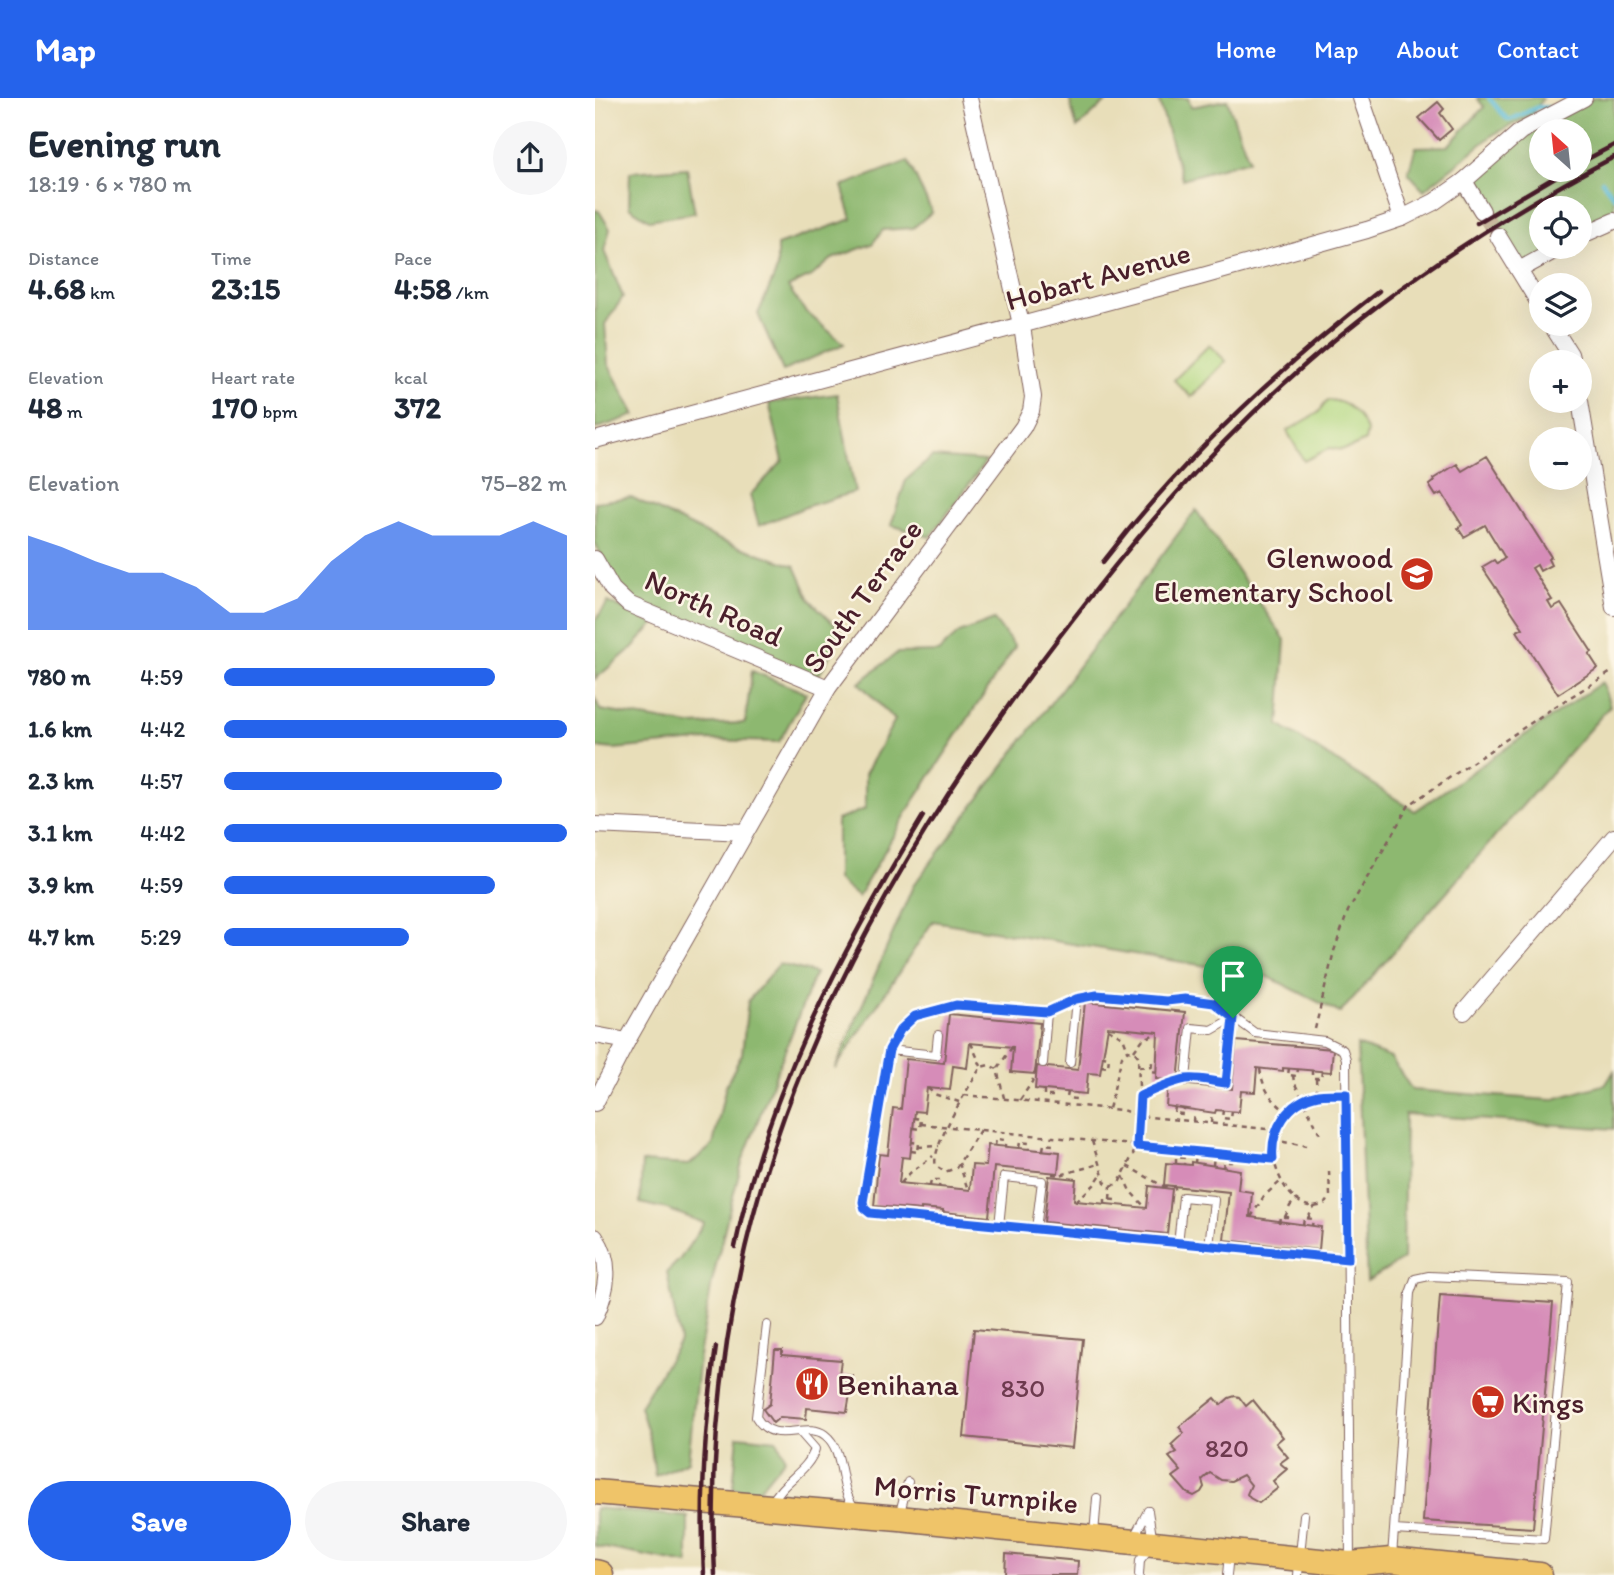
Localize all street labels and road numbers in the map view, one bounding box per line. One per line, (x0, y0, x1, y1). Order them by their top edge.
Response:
street label: Hobart Avenue (1002, 234, 1194, 318)
street label: South Terrace (794, 512, 930, 680)
street label: North Road (639, 561, 789, 655)
street label: Morris Turnpike (872, 1467, 1080, 1521)

